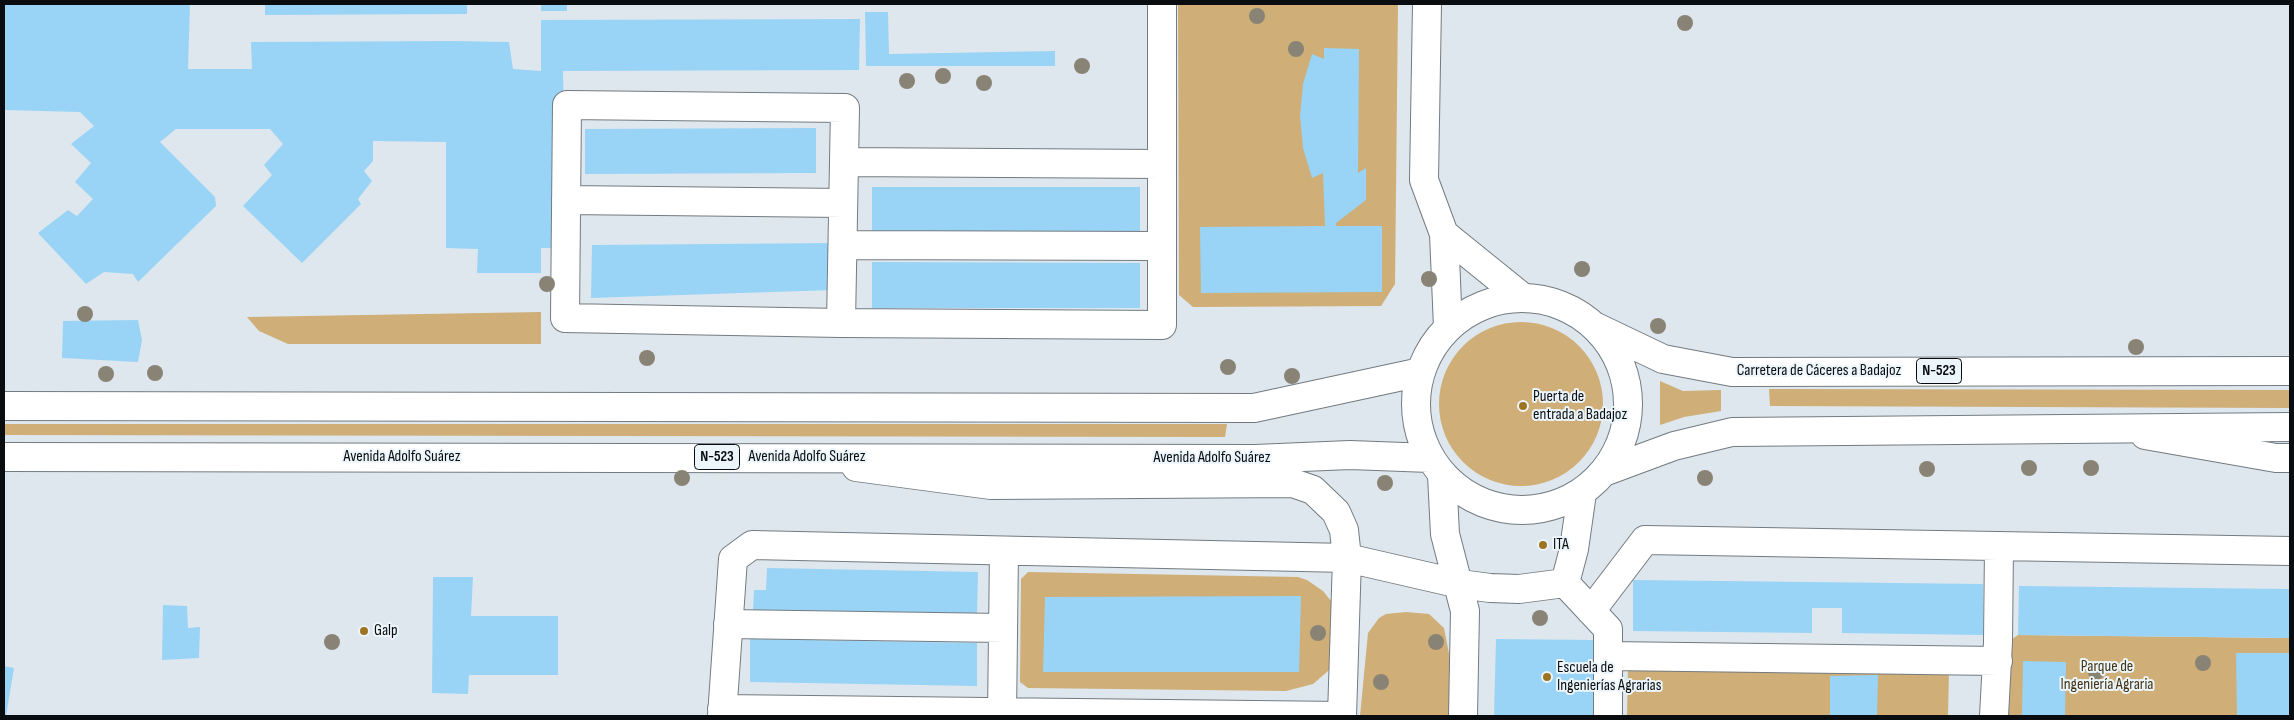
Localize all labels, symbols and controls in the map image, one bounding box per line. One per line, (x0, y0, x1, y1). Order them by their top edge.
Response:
road number: N-523 (1916, 358, 1962, 384)
street label: Carretera de Cáceres a Badajoz (1737, 361, 1901, 381)
place label: Puerta de entrada a Badajoz (1533, 387, 1627, 425)
marker: Puerta de entrada a Badajoz (1517, 400, 1529, 412)
road number: N-523 (694, 444, 740, 470)
street label: Avenida Adolfo Suárez (344, 447, 460, 467)
street label: Avenida Adolfo Suárez (749, 447, 865, 467)
street label: Avenida Adolfo Suárez (1154, 448, 1270, 468)
place label: ITA (1553, 535, 1569, 555)
marker: ITA (1537, 539, 1549, 551)
place label: Galp (374, 621, 398, 641)
marker: Galp (358, 625, 370, 637)
park label: Parque de Ingeniería Agraria (2060, 657, 2154, 695)
place label: Escuela de Ingenierías Agrarias (1557, 658, 1662, 696)
marker: Escuela de Ingenierías Agrarias (1541, 671, 1553, 683)

